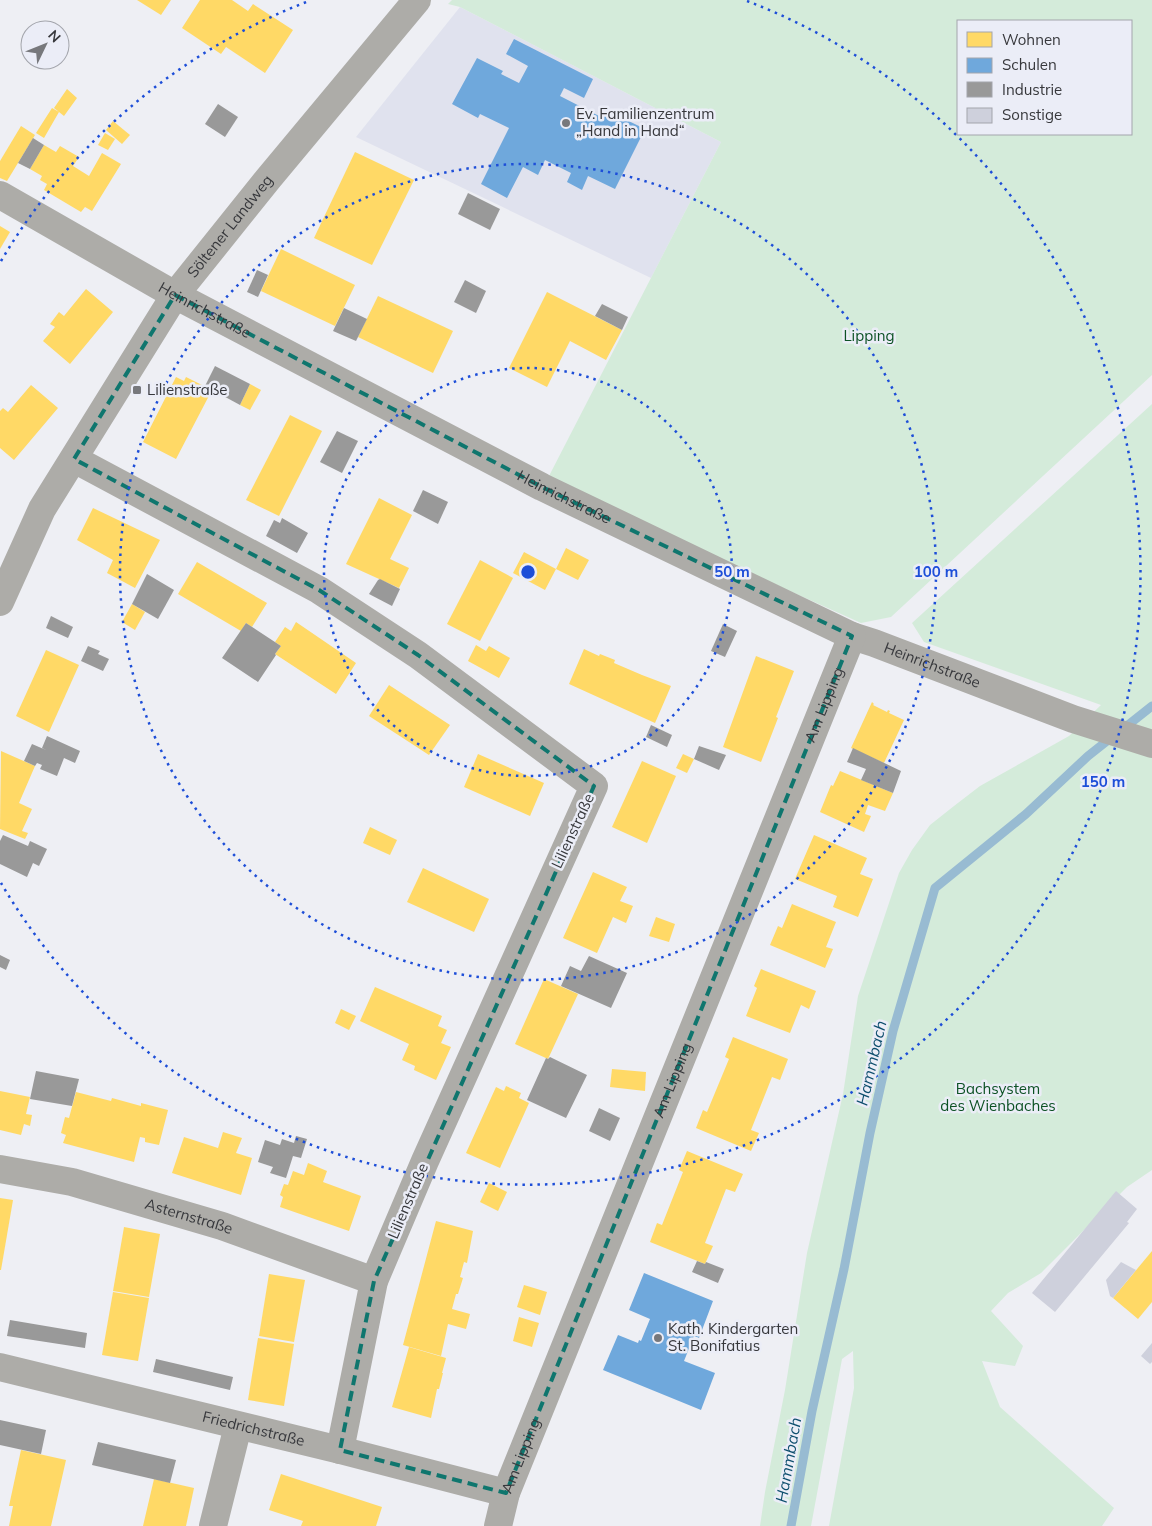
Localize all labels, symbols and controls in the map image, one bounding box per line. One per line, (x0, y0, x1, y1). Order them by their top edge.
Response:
north arrow (20, 20, 70, 70)
legend (957, 20, 1132, 135)
text: N (44, 26, 65, 46)
text: Wohnen (1002, 30, 1061, 49)
text: Schulen (1002, 55, 1057, 74)
text: Industrie (1002, 80, 1062, 99)
place label: Ev. Familienzentrum „Hand in Hand“ (576, 104, 714, 140)
text: Sonstige (1002, 105, 1062, 124)
marker: Ev. Familienzentrum „Hand in Hand“ (560, 117, 572, 129)
street label: Söltener Landweg (183, 171, 277, 281)
street label: Heinrichstraße (155, 278, 254, 342)
park label: Lipping (843, 326, 895, 345)
place label: Lilienstraße (147, 380, 228, 399)
marker: Lilienstraße (131, 384, 143, 396)
street label: Heinrichstraße (514, 466, 614, 528)
text: 50 m (714, 562, 750, 581)
text: 100 m (914, 562, 958, 581)
centre of rings (519, 563, 537, 581)
street label: Heinrichstraße (881, 638, 983, 692)
street label: Am Lipping (800, 664, 847, 745)
text: 150 m (1081, 772, 1125, 791)
street label: Lilienstraße (547, 790, 598, 871)
water label: Hammbach (852, 1019, 890, 1107)
street label: Am Lipping (648, 1040, 696, 1120)
park label: Bachsystem des Wienbaches (940, 1079, 1056, 1115)
street label: Lilienstraße (383, 1160, 432, 1242)
street label: Asternstraße (143, 1194, 236, 1238)
place label: Kath. Kindergarten St. Bonifatius (668, 1319, 798, 1355)
marker: Kath. Kindergarten St. Bonifatius (652, 1332, 664, 1344)
street label: Friedrichstraße (201, 1407, 307, 1450)
street label: Am Lipping (497, 1415, 544, 1496)
water label: Hammbach (771, 1416, 805, 1504)

